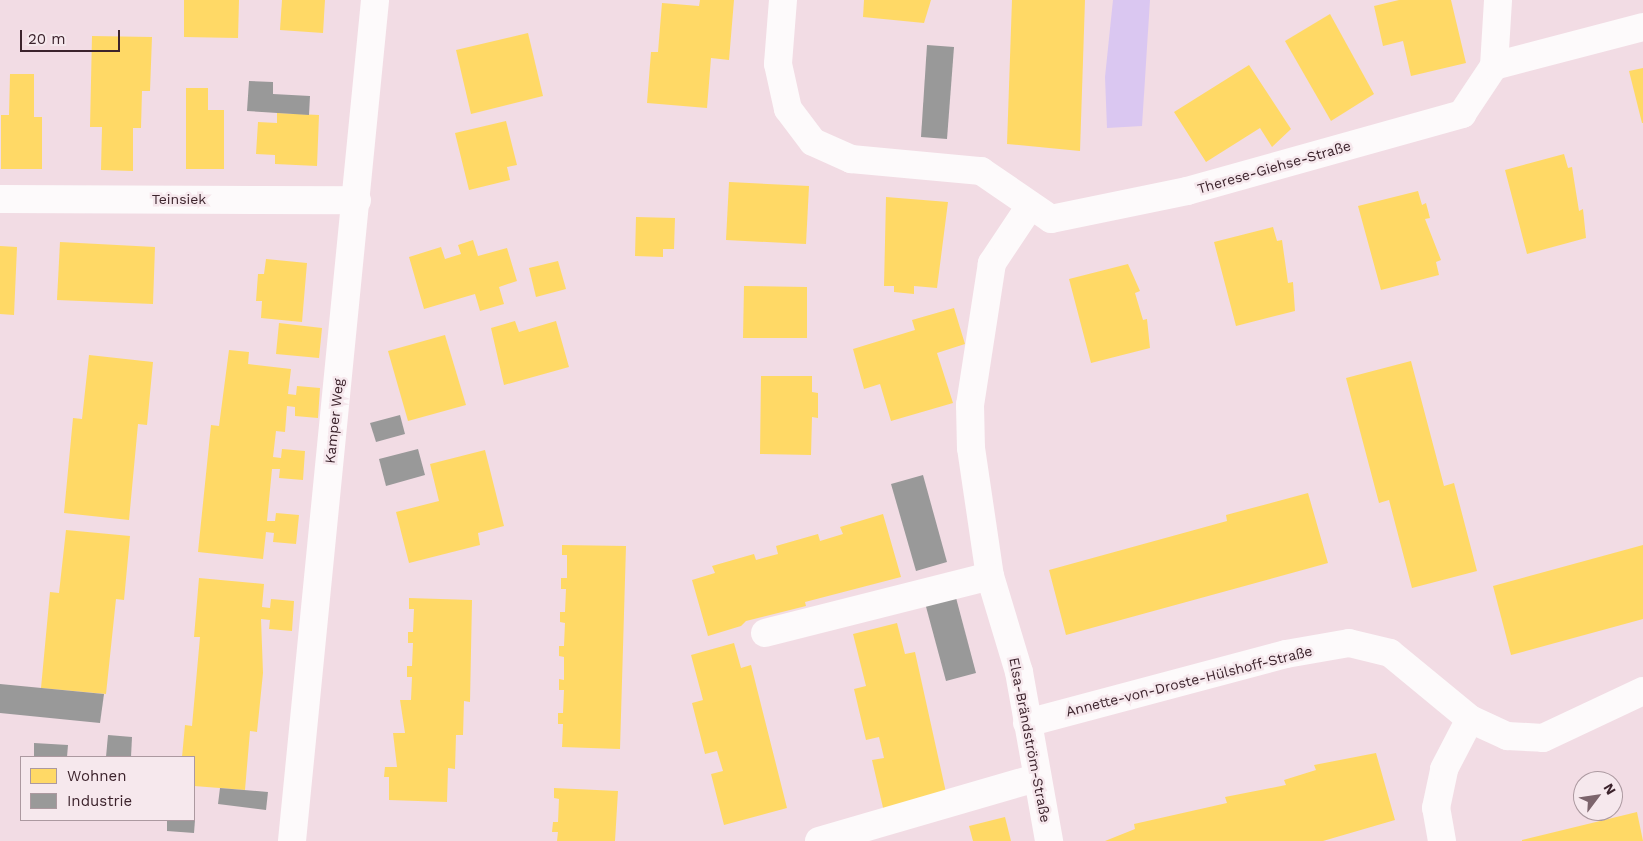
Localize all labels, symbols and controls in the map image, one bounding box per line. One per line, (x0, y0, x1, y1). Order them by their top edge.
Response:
scale bar (22, 20, 122, 52)
text: 20 m (28, 30, 66, 48)
street label: Therese-Giehse-Straße (1195, 137, 1353, 197)
street label: Teinsiek (152, 191, 206, 207)
street label: Kamper Weg (321, 377, 347, 465)
street label: Annette-von-Droste-Hülshoff-Straße (1064, 642, 1314, 720)
street label: Elsa-Brändström-Straße (1006, 656, 1054, 824)
legend (20, 756, 195, 821)
text: Wohnen (67, 767, 126, 785)
north arrow (1573, 771, 1623, 821)
text: N (1600, 780, 1620, 797)
text: Industrie (67, 792, 132, 810)

